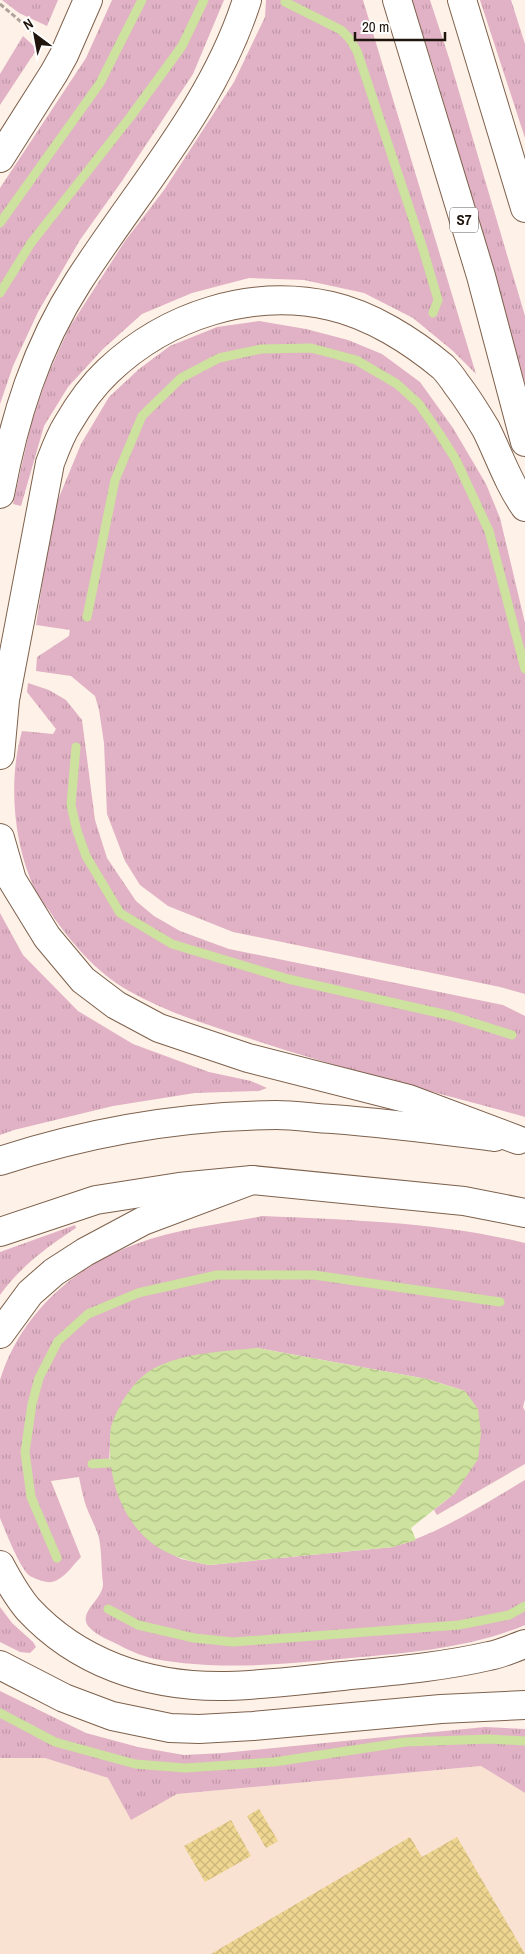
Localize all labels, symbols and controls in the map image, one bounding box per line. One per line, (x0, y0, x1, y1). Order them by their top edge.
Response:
north arrow (10, 10, 60, 60)
scale bar (355, 10, 445, 42)
text: N (20, 14, 36, 34)
text: 20 m (362, 16, 389, 37)
road number: S7 (450, 208, 478, 232)

